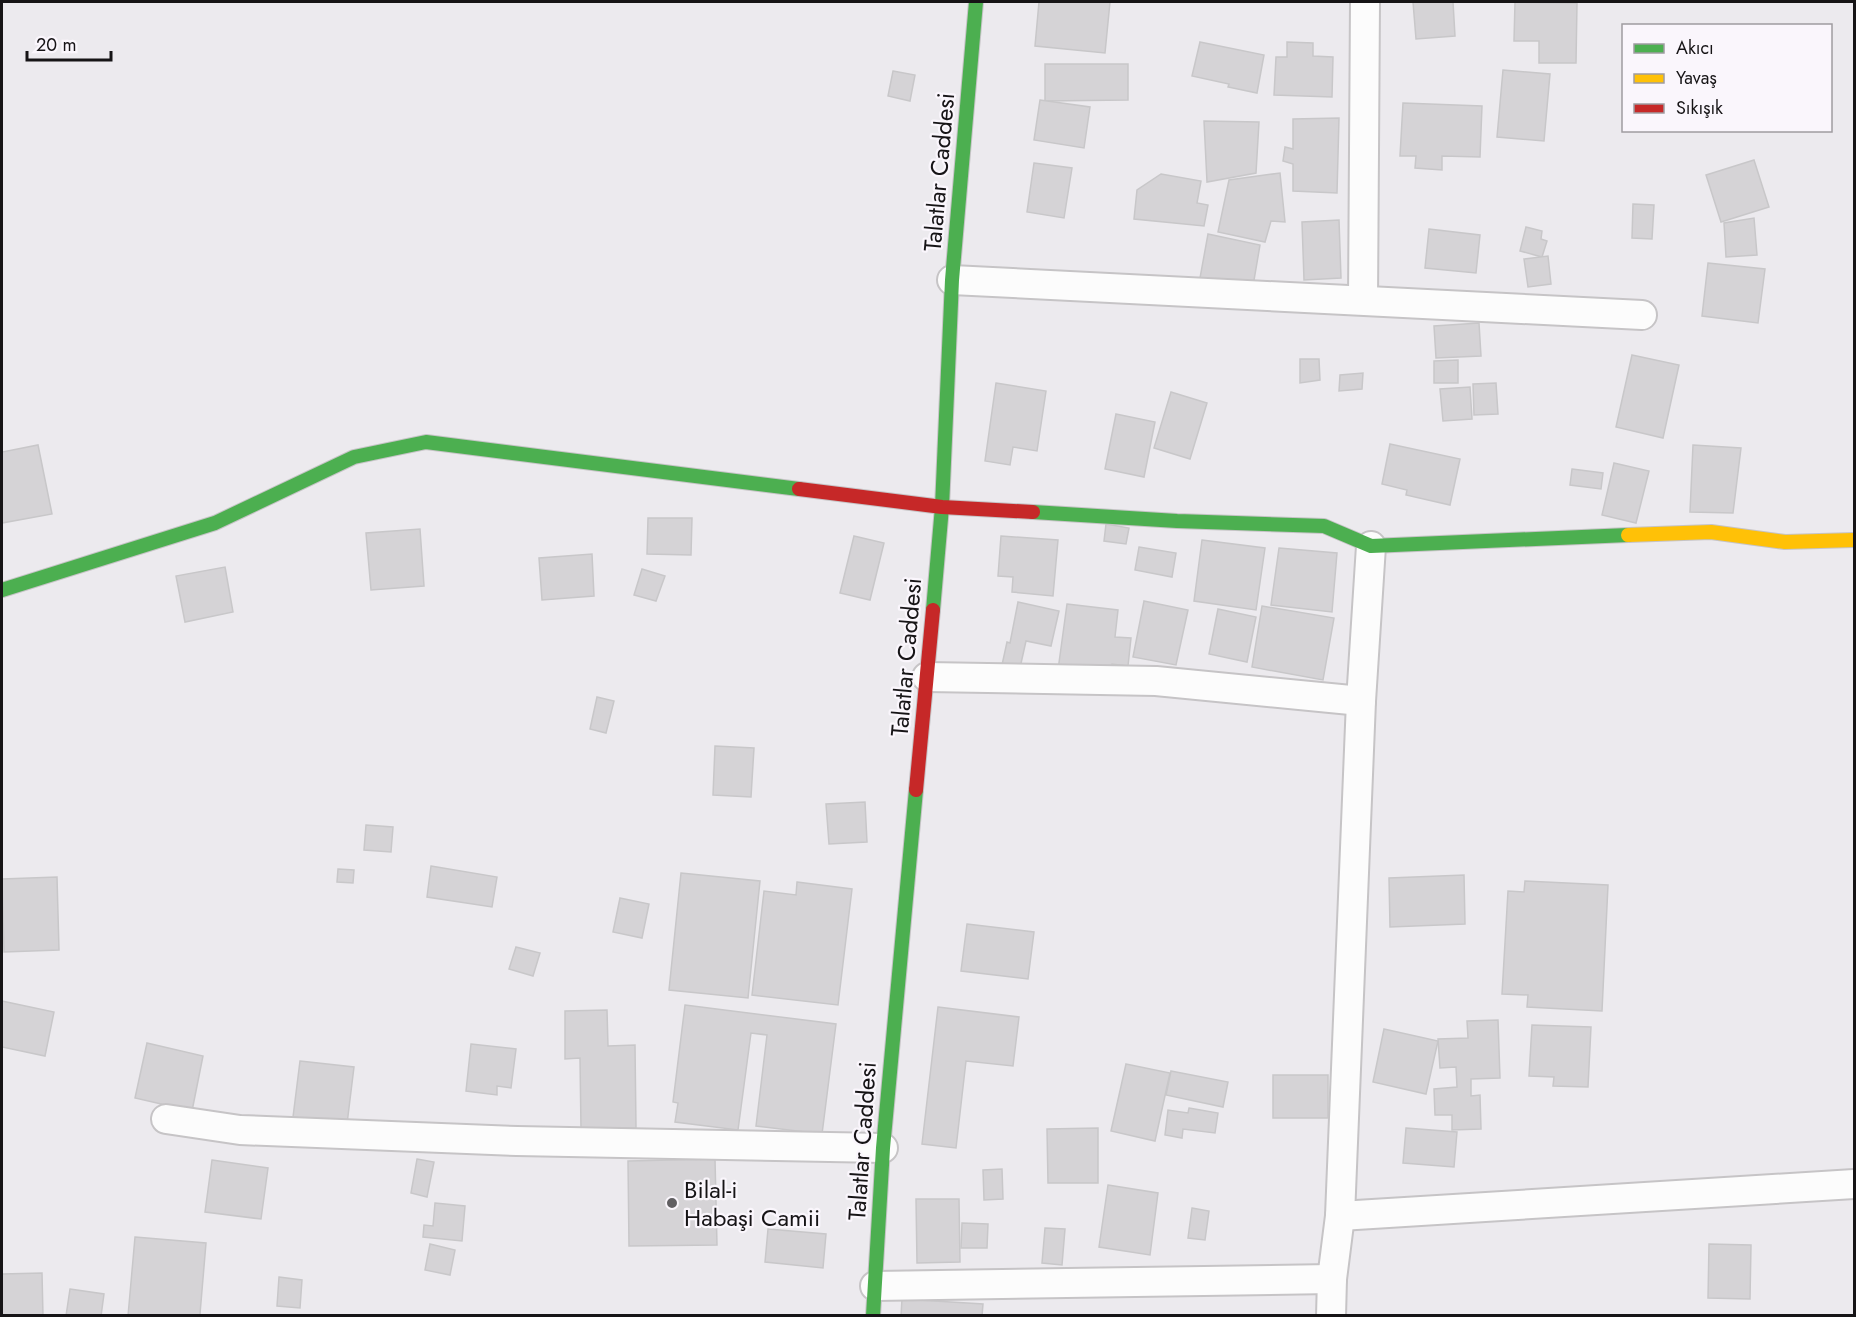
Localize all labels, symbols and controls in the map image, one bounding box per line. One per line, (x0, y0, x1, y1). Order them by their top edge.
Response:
scale bar (27, 24, 111, 62)
legend (1622, 24, 1832, 132)
text: 20 m (36, 32, 76, 58)
text: Akıcı (1676, 35, 1714, 61)
text: Yavaş (1676, 65, 1717, 91)
street label: Talatlar Caddesi (915, 91, 963, 253)
text: Sıkışık (1676, 95, 1723, 121)
street label: Talatlar Caddesi (882, 576, 930, 738)
street label: Talatlar Caddesi (839, 1060, 885, 1222)
place label: Bilal-i Habaşi Camii (684, 1172, 820, 1235)
marker: Bilal-i Habaşi Camii (665, 1196, 679, 1210)

